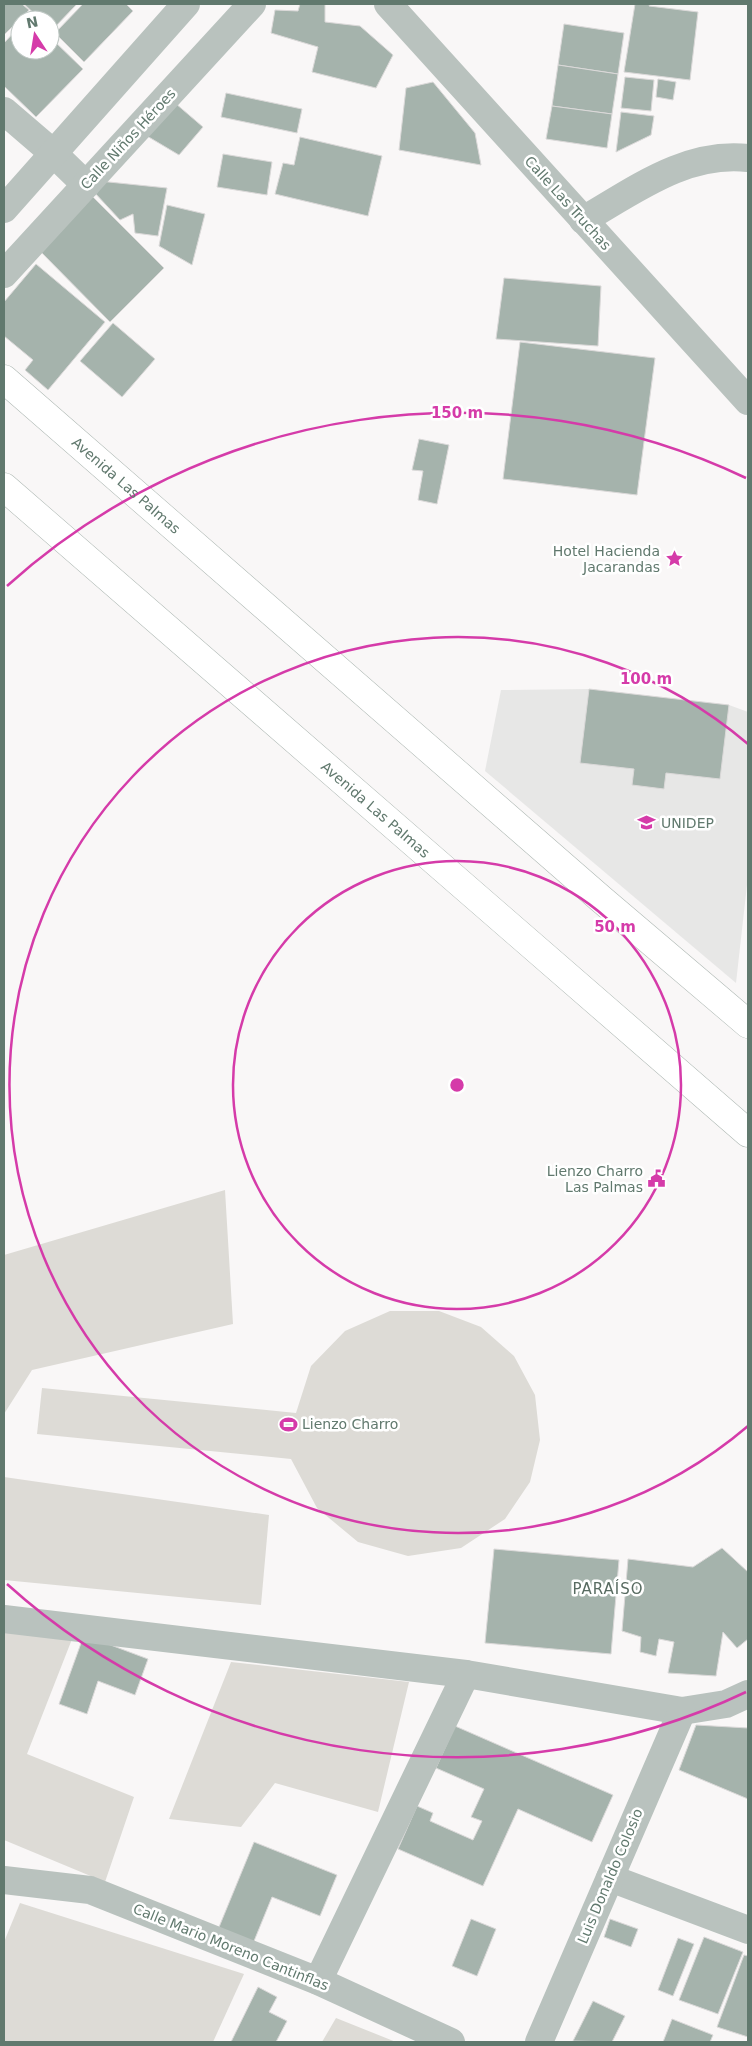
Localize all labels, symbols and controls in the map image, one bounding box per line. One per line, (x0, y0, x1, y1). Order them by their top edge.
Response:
north arrow (10, 10, 60, 60)
text: N (25, 13, 40, 31)
street label: Calle Niños Héroes (77, 85, 179, 193)
street label: Calle Las Truchas (522, 153, 614, 253)
text: 150 m (431, 404, 483, 422)
street label: Avenida Las Palmas (69, 434, 184, 537)
place label: Hotel Hacienda Jacarandas (553, 543, 660, 575)
place icon: Hotel Hacienda Jacarandas (664, 549, 684, 569)
text: 100 m (620, 670, 672, 688)
street label: Avenida Las Palmas (318, 758, 433, 861)
school or university icon: UNIDEP (637, 813, 657, 833)
place label: UNIDEP (661, 815, 714, 831)
text: 50 m (594, 918, 636, 936)
centre of rings (448, 1076, 466, 1094)
place label: Lienzo Charro Las Palmas (547, 1163, 643, 1195)
public building icon: Lienzo Charro Las Palmas (647, 1169, 667, 1189)
sports icon: Lienzo Charro (278, 1414, 298, 1434)
place label: Lienzo Charro (302, 1416, 398, 1432)
district label: PARAÍSO (572, 1579, 644, 1598)
street label: Luis Donaldo Colosio (574, 1806, 646, 1946)
street label: Calle Mario Moreno Cantinflas (131, 1900, 331, 1994)

